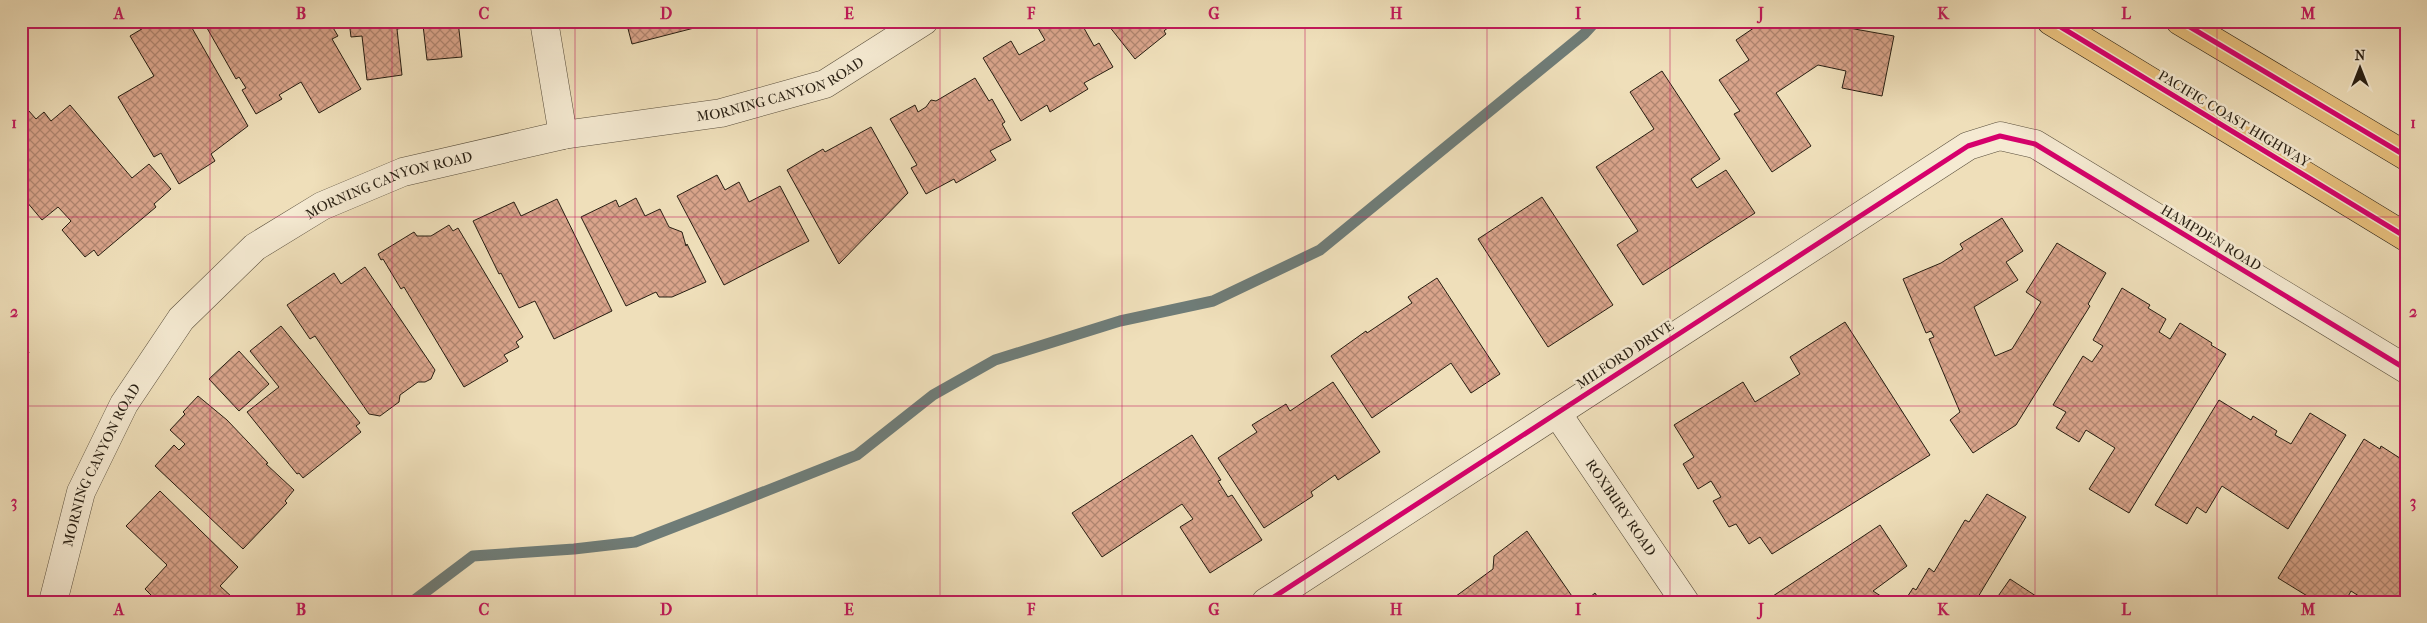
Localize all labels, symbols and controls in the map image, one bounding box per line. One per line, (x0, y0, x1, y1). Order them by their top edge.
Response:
text: A (113, 4, 125, 23)
text: B (296, 4, 306, 23)
text: C (479, 4, 490, 23)
text: D (660, 4, 672, 23)
text: E (844, 4, 854, 23)
text: F (1026, 4, 1036, 23)
text: G (1208, 4, 1220, 23)
text: H (1390, 4, 1403, 23)
text: I (1575, 4, 1582, 23)
text: J (1756, 4, 1764, 24)
text: K (1937, 4, 1950, 23)
text: L (2121, 4, 2131, 23)
text: M (2300, 4, 2316, 23)
north arrow (2334, 42, 2384, 92)
text: N (2355, 47, 2366, 64)
street label: MORNING CANYON ROAD (696, 53, 867, 125)
street label: PACIFIC COAST HIGHWAY (2155, 67, 2313, 171)
text: 1 (11, 113, 17, 132)
text: 1 (2410, 113, 2416, 132)
street label: MORNING CANYON ROAD (302, 148, 474, 223)
street label: HAMPDEN ROAD (2158, 201, 2265, 275)
text: 2 (10, 302, 18, 321)
text: 2 (2409, 302, 2417, 321)
street label: MILFORD DRIVE (1573, 317, 1677, 393)
street label: MORNING CANYON ROAD (59, 380, 144, 548)
street label: ROXBURY ROAD (1582, 456, 1660, 559)
text: 3 (11, 492, 17, 512)
text: 3 (2410, 492, 2416, 512)
text: A (113, 600, 125, 619)
text: B (296, 600, 306, 619)
text: C (479, 600, 490, 619)
text: D (660, 600, 672, 619)
text: E (844, 600, 854, 619)
text: F (1026, 600, 1036, 619)
text: G (1208, 600, 1220, 619)
text: H (1390, 600, 1403, 619)
text: I (1575, 600, 1582, 619)
text: J (1756, 600, 1764, 620)
text: K (1937, 600, 1950, 619)
text: L (2121, 600, 2131, 619)
text: M (2300, 600, 2316, 619)

